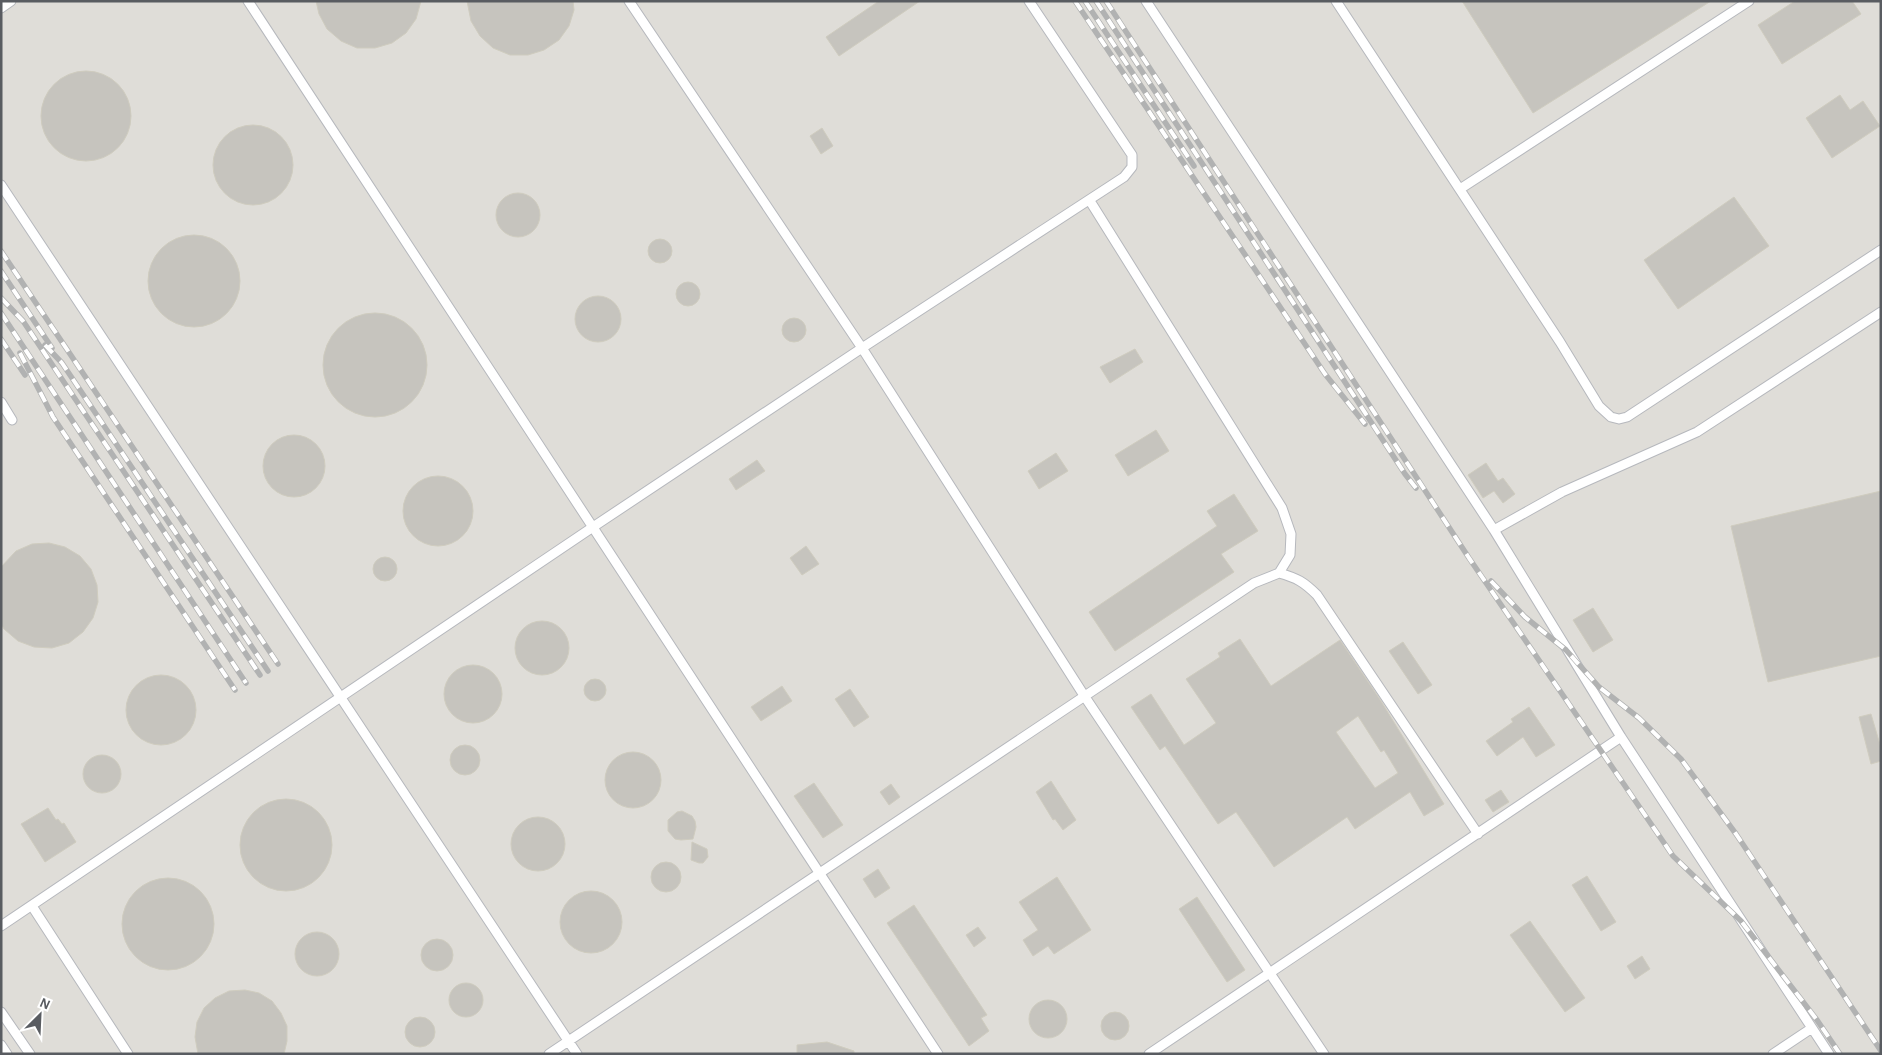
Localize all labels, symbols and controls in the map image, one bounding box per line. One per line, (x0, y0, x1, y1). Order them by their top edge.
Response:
north arrow (15, 990, 65, 1040)
text: N (38, 996, 52, 1012)

